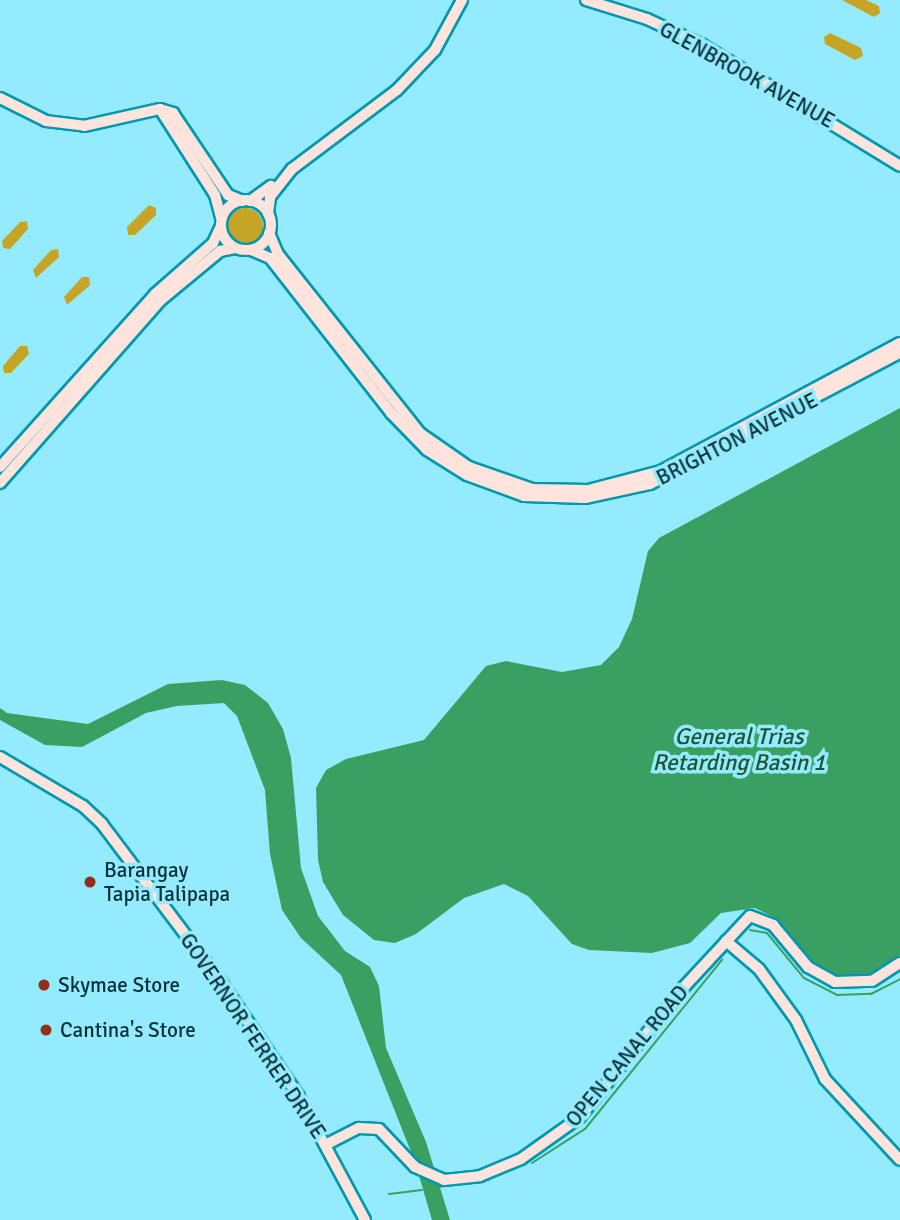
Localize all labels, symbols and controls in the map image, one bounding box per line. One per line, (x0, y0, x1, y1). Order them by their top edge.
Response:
street label: GLENBROOK AVENUE (655, 16, 839, 134)
street label: BRIGHTON AVENUE (652, 387, 822, 491)
water label: General Trias Retarding Basin 1 (652, 723, 826, 777)
place label: Barangay Tapia Talipapa (104, 857, 230, 907)
marker: Barangay Tapia Talipapa (82, 874, 98, 890)
street label: GOVERNOR FERRER DRIVE (175, 928, 331, 1144)
place label: Skymae Store (58, 972, 180, 998)
marker: Skymae Store (36, 977, 52, 993)
street label: OPEN CANAL ROAD (561, 980, 693, 1132)
place label: Cantina's Store (60, 1017, 196, 1043)
marker: Cantina's Store (38, 1022, 54, 1038)

